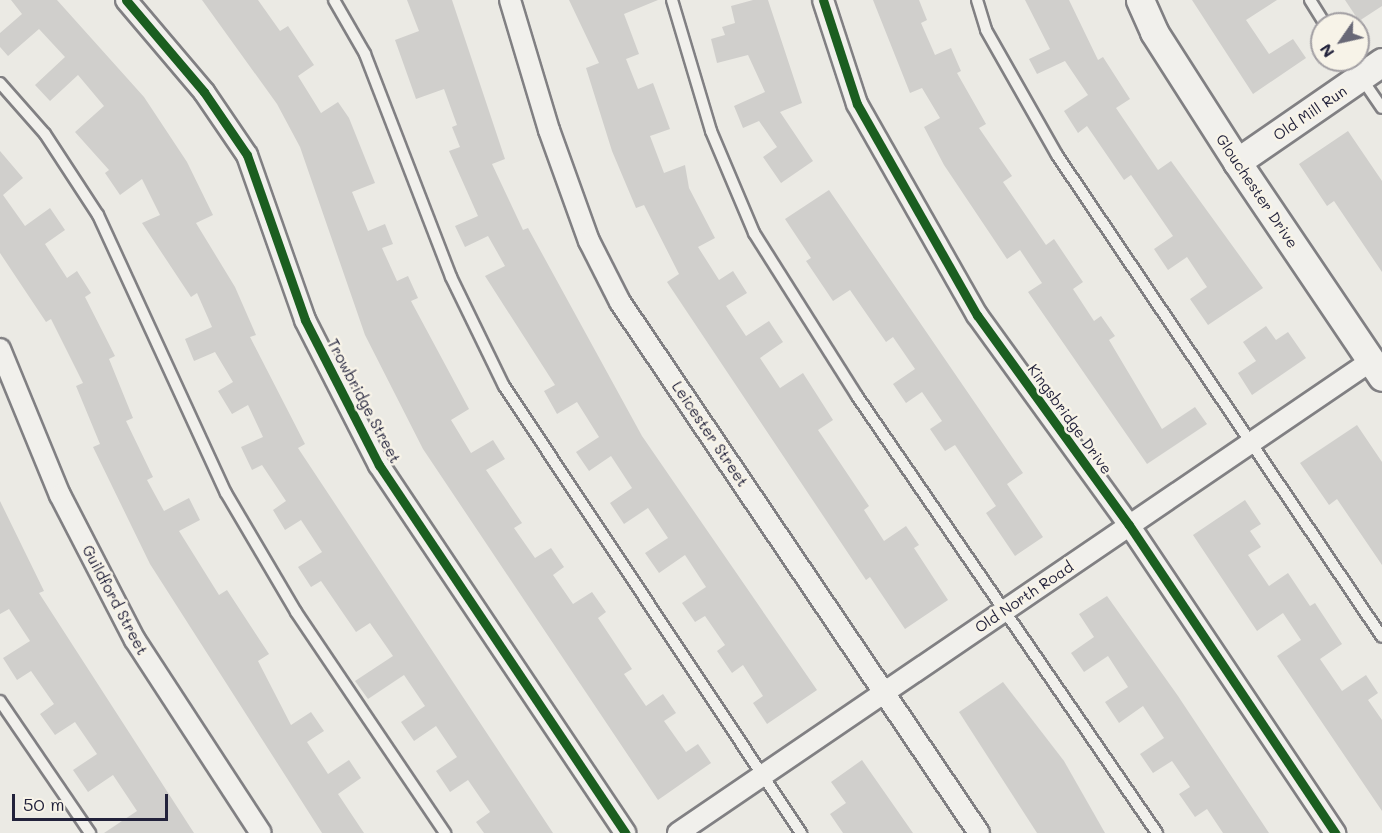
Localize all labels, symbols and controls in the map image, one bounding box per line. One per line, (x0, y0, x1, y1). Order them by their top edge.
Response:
north arrow (1310, 12, 1370, 72)
text: N (1314, 40, 1338, 62)
street label: Old Mill Run (1270, 82, 1350, 144)
street label: Glouchester Drive (1212, 131, 1302, 251)
street label: Trowbridge Street (324, 336, 404, 466)
street label: Kingsbridge Drive (1024, 360, 1116, 478)
street label: Leicester Street (668, 378, 752, 490)
street label: Guildford Street (79, 542, 151, 658)
street label: Old North Road (971, 557, 1077, 637)
scale bar (15, 782, 171, 820)
text: 50 m (23, 792, 65, 816)

